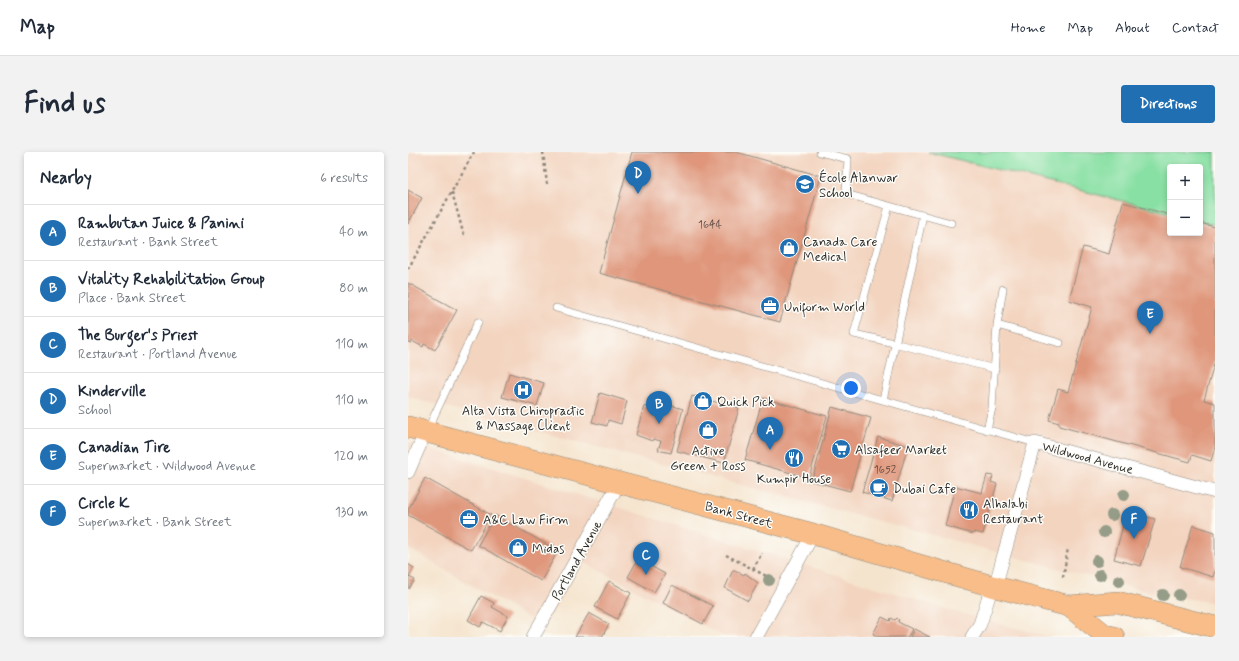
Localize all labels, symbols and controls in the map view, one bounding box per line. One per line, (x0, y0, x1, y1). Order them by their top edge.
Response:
text: Map (20, 15, 55, 40)
text: Home (1011, 19, 1045, 37)
text: Map (1067, 19, 1093, 37)
text: About (1115, 19, 1150, 37)
text: Contact (1172, 19, 1219, 37)
button: Directions (1121, 85, 1215, 123)
text: Find us (24, 86, 105, 123)
pin: D (625, 161, 651, 194)
map controls (1167, 164, 1203, 236)
button: + (1167, 164, 1203, 200)
text: Nearby (40, 167, 92, 189)
place label: École Alanwar School (819, 169, 899, 202)
text: 6 results (320, 170, 368, 187)
school or university icon: École Alanwar School (794, 173, 816, 195)
button: − (1167, 200, 1203, 236)
text: Rambutan Juice & Panini (78, 214, 244, 234)
house number: 1644 (698, 218, 723, 232)
text: A (49, 224, 57, 241)
text: 40 m (339, 224, 368, 241)
text: Restaurant · Bank Street (78, 234, 218, 251)
place label: Canada Care Medical (803, 234, 878, 266)
shop icon: Canada Care Medical (778, 237, 800, 259)
text: Vitality Rehabilitation Group (78, 270, 265, 290)
text: B (49, 280, 57, 297)
text: 80 m (339, 280, 368, 297)
text: Place · Bank Street (78, 290, 186, 307)
office icon: Uniform World (759, 295, 781, 317)
place label: Uniform World (784, 299, 865, 318)
pin: E (1137, 301, 1163, 334)
text: The Burger's Priest (78, 326, 198, 346)
text: C (48, 336, 58, 353)
text: 110 m (335, 336, 368, 353)
text: Restaurant · Portland Avenue (78, 346, 237, 363)
your location (841, 378, 861, 398)
hospital icon: Alta Vista Chiropractic & Massage Client (512, 379, 534, 401)
text: Kinderville (78, 382, 146, 402)
shop icon: Quick Pick (692, 390, 714, 412)
pin: B (646, 391, 672, 424)
text: D (49, 392, 57, 409)
text: 110 m (335, 392, 368, 409)
place label: Quick Pick (717, 394, 775, 411)
text: School (78, 402, 112, 419)
place label: Alta Vista Chiropractic & Massage Client (462, 403, 584, 435)
pin: A (757, 417, 783, 450)
shop icon: Active Green + Ross (697, 419, 719, 441)
text: Canadian Tire (78, 438, 170, 458)
supermarket icon: Alsafeer Market (830, 438, 852, 460)
street label: Wildwood Avenue (1040, 438, 1135, 479)
place label: Alsafeer Market (855, 442, 947, 459)
place label: Active Green + Ross (670, 443, 746, 475)
restaurant icon: Kumpir House (783, 447, 805, 469)
text: E (49, 448, 57, 465)
text: 120 m (334, 448, 368, 465)
text: Supermarket · Wildwood Avenue (78, 458, 256, 475)
house number: 1652 (874, 463, 897, 477)
place label: Kumpir House (757, 471, 831, 488)
cafe icon: Dubai Cafe (868, 477, 890, 499)
place label: Dubai Cafe (893, 481, 956, 498)
text: Circle K (78, 494, 129, 514)
place label: Alhalabi Restaurant (983, 496, 1043, 528)
street label: Bank Street (703, 498, 775, 533)
restaurant icon: Alhalabi Restaurant (958, 499, 980, 521)
text: F (50, 504, 56, 521)
text: 130 m (335, 504, 368, 521)
pin: F (1121, 506, 1147, 539)
office icon: A&C Law Firm (458, 508, 480, 530)
place label: A&C Law Firm (483, 512, 569, 529)
text: Supermarket · Bank Street (78, 514, 232, 531)
street label: Portland Avenue (548, 518, 606, 604)
shop icon: Midas (507, 537, 529, 559)
place label: Midas (532, 541, 564, 558)
pin: C (633, 542, 659, 575)

